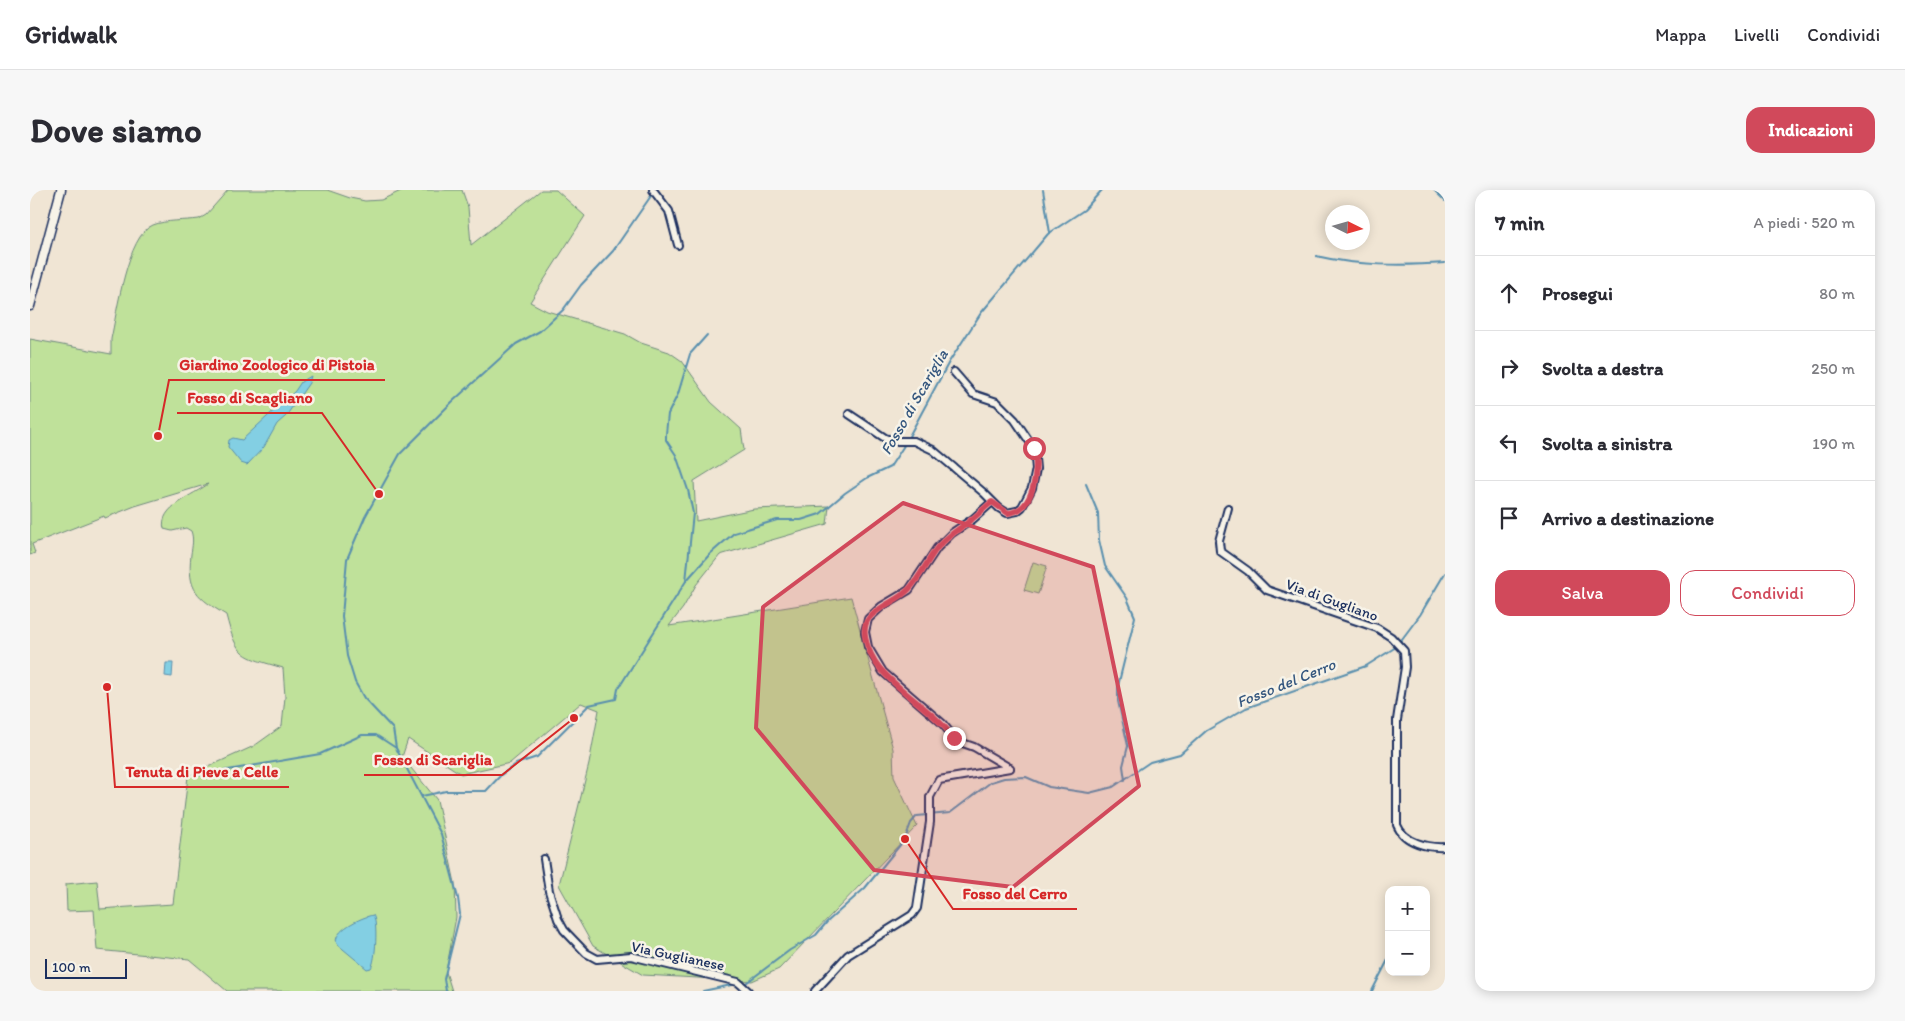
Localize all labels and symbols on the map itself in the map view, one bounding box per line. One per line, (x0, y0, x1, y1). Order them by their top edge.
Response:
north arrow (1325, 205, 1370, 250)
water label: Fosso di Scariglia (876, 345, 952, 458)
callout: Giardino Zoologico di Pistoia (169, 349, 385, 380)
text: Giardino Zoologico di Pistoia (179, 355, 375, 375)
callout: Fosso di Scagliano (177, 382, 322, 413)
text: Fosso di Scagliano (187, 388, 313, 408)
route start (1023, 437, 1046, 460)
street label: Via di Gugliano (1283, 575, 1381, 625)
water label: Fosso del Cerro (1234, 654, 1339, 711)
route end (943, 727, 966, 750)
callout: Fosso di Scariglia (364, 744, 502, 775)
text: Fosso di Scariglia (374, 750, 493, 770)
callout: Tenuta di Pieve a Celle (115, 756, 289, 787)
text: Tenuta di Pieve a Celle (125, 762, 279, 781)
callout: Fosso del Cerro (953, 878, 1077, 909)
text: Fosso del Cerro (963, 884, 1067, 903)
street label: Via Guglianese (630, 937, 726, 975)
scale bar (45, 956, 128, 979)

